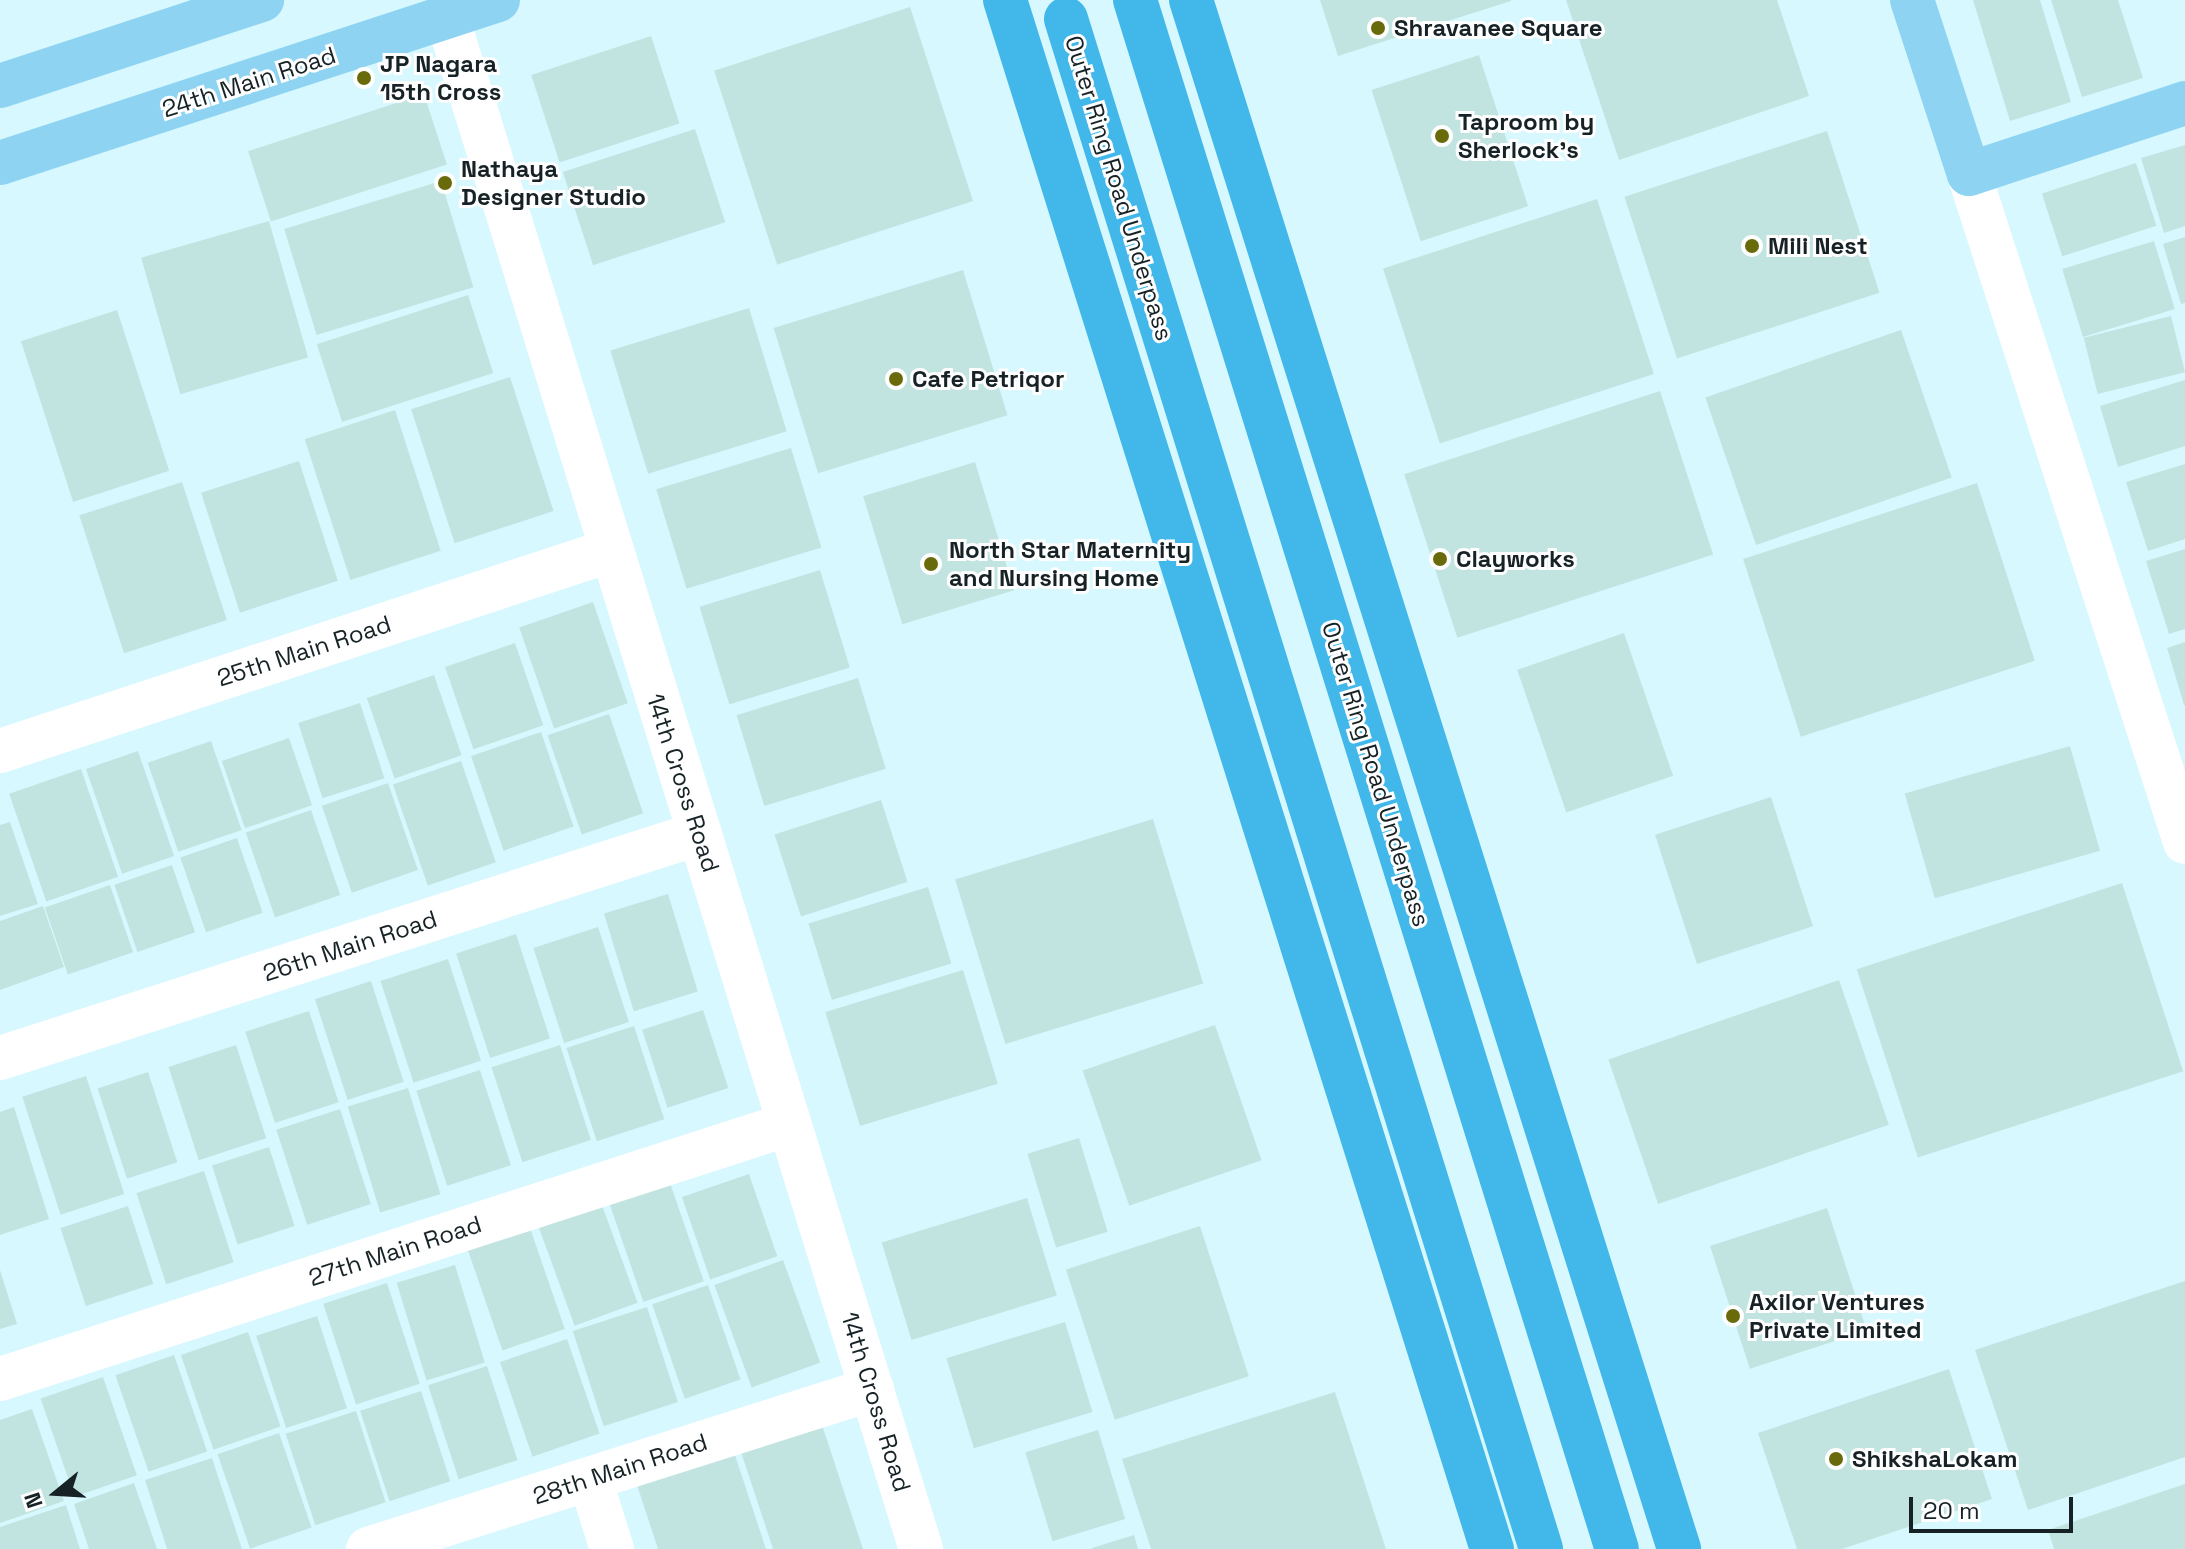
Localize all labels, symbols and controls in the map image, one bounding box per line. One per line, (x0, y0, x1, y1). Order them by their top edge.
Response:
place label: Shravanee Square (1394, 14, 1602, 42)
marker: Shravanee Square (1369, 19, 1387, 37)
street label: Outer Ring Road Underpass (1059, 32, 1179, 344)
street label: 24th Main Road (159, 40, 339, 124)
place label: JP Nagara 15th Cross (380, 50, 501, 106)
marker: JP Nagara 15th Cross (355, 69, 373, 87)
place label: Taproom by Sherlock's (1458, 108, 1594, 164)
marker: Taproom by Sherlock's (1433, 127, 1451, 145)
place label: Nathaya Designer Studio (461, 155, 646, 211)
marker: Nathaya Designer Studio (436, 174, 454, 192)
place label: Mili Nest (1768, 232, 1868, 260)
marker: Mili Nest (1743, 237, 1761, 255)
place label: Cafe Petriqor (912, 365, 1064, 393)
marker: Cafe Petriqor (887, 370, 905, 388)
place label: North Star Maternity and Nursing Home (949, 536, 1191, 592)
place label: Clayworks (1456, 545, 1575, 573)
marker: Clayworks (1431, 550, 1449, 568)
marker: North Star Maternity and Nursing Home (920, 553, 942, 575)
street label: 25th Main Road (213, 609, 395, 693)
street label: Outer Ring Road Underpass (1316, 618, 1436, 930)
street label: 14th Cross Road (641, 690, 725, 876)
street label: 26th Main Road (259, 904, 441, 988)
street label: 27th Main Road (305, 1209, 485, 1293)
place label: Axilor Ventures Private Limited (1749, 1288, 1925, 1344)
marker: Axilor Ventures Private Limited (1724, 1307, 1742, 1325)
street label: 14th Cross Road (835, 1309, 917, 1495)
street label: 28th Main Road (529, 1427, 711, 1511)
place label: ShikshaLokam (1852, 1445, 2018, 1473)
marker: ShikshaLokam (1827, 1450, 1845, 1468)
north arrow (16, 1453, 96, 1533)
scale bar (1913, 1481, 2077, 1531)
text: N (18, 1489, 49, 1512)
text: 20 m (1923, 1495, 1980, 1526)

